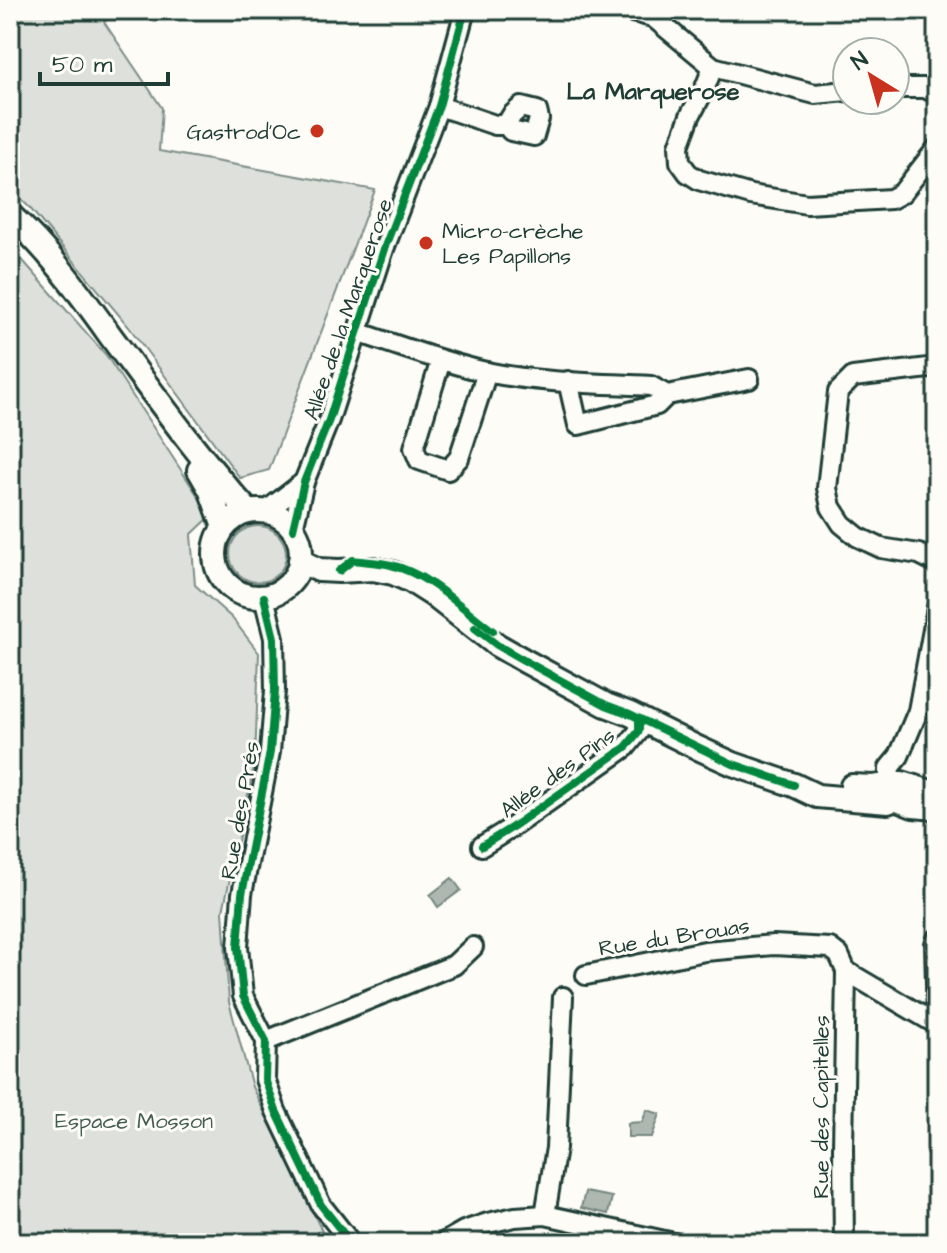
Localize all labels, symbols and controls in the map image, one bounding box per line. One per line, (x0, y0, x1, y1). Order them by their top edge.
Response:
scale bar (40, 36, 168, 86)
north arrow (831, 36, 911, 116)
text: N (845, 45, 875, 78)
text: 50 m (52, 48, 113, 82)
district label: La Marquerose (566, 75, 740, 109)
place label: Gastrod'Oc (187, 117, 301, 148)
marker: Gastrod'Oc (308, 122, 326, 140)
street label: Allée de la Marquerose (296, 194, 401, 424)
place label: Micro-crèche Les Papillons (442, 216, 584, 272)
marker: Micro-crèche Les Papillons (417, 234, 435, 252)
street label: Allée des Pins (494, 721, 622, 826)
street label: Rue des Prés (213, 739, 268, 882)
street label: Rue du Brouas (597, 910, 752, 965)
street label: Rue des Capitelles (806, 1015, 837, 1199)
park label: Espace Mosson (55, 1106, 213, 1137)

